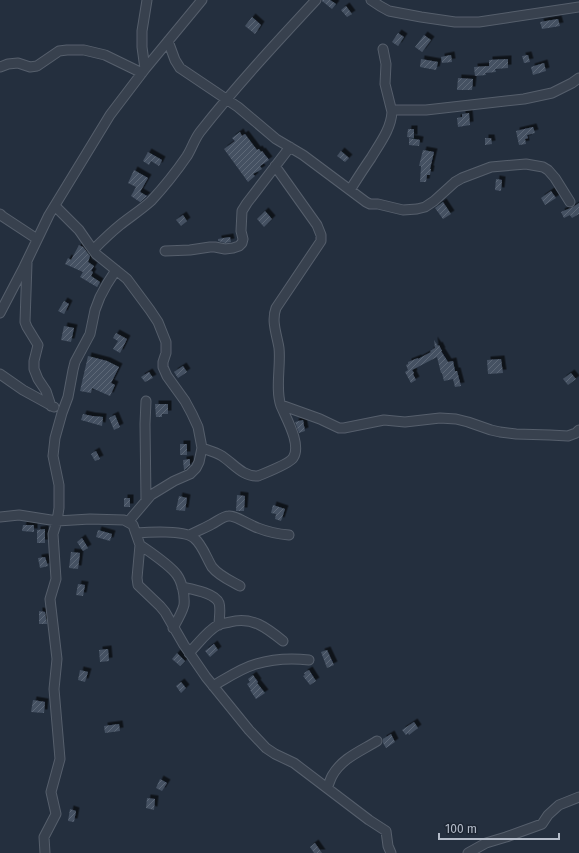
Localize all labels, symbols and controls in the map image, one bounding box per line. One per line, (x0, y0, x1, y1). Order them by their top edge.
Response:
scale bar (439, 815, 559, 841)
text: 100 m (445, 822, 477, 836)

